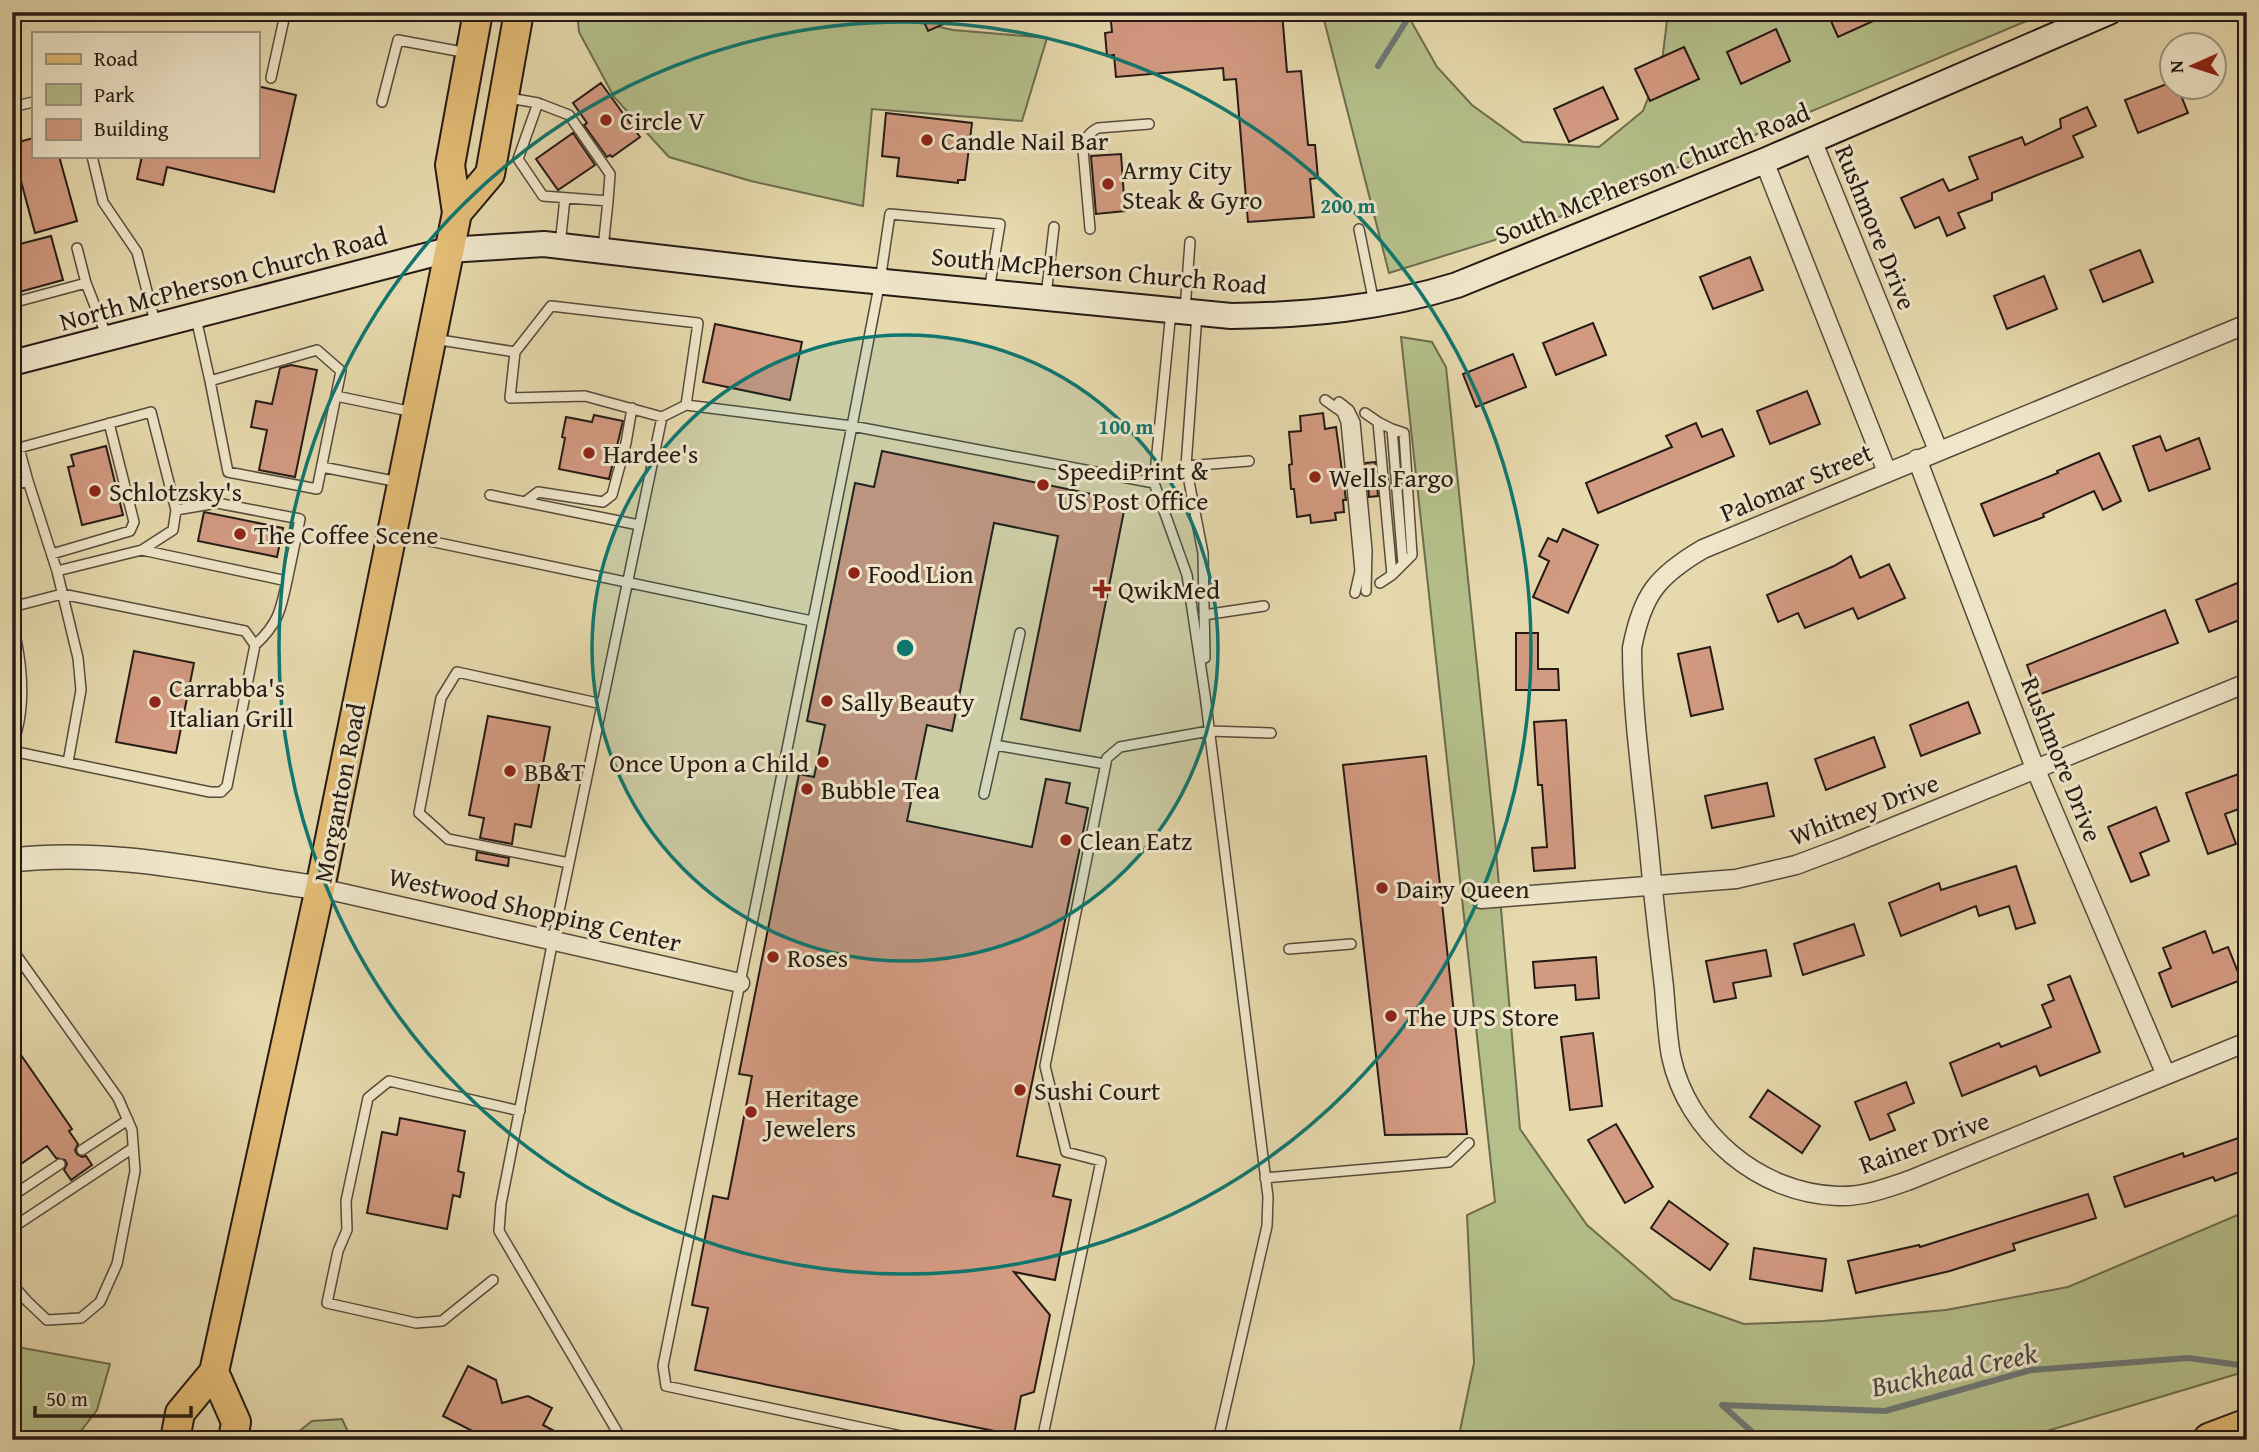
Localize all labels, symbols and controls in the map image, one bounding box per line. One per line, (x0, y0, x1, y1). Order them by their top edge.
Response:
legend (32, 32, 259, 158)
north arrow (2158, 32, 2228, 102)
text: Road (94, 43, 139, 74)
text: N (2162, 60, 2190, 74)
text: Park (94, 79, 135, 110)
street label: South McPherson Church Road (1489, 92, 1816, 254)
place label: Circle V (620, 101, 705, 140)
marker: Circle V (598, 112, 614, 128)
text: Building (94, 113, 169, 144)
place label: Candle Nail Bar (941, 121, 1109, 160)
marker: Candle Nail Bar (919, 132, 935, 148)
street label: Rushmore Drive (1825, 139, 1927, 315)
place label: Army City Steak & Gyro (1122, 150, 1262, 219)
marker: Army City Steak & Gyro (1100, 176, 1116, 192)
text: 200 m (1320, 190, 1376, 221)
street label: North McPherson Church Road (55, 215, 391, 341)
street label: South McPherson Church Road (930, 236, 1269, 304)
text: 100 m (1098, 411, 1154, 442)
street label: Palomar Street (1714, 432, 1878, 532)
place label: Hardee's (603, 434, 698, 473)
marker: Hardee's (581, 445, 597, 461)
place label: SpeediPrint & US Post Office (1057, 451, 1209, 520)
place label: Wells Fargo (1329, 458, 1454, 497)
marker: Wells Fargo (1307, 469, 1323, 485)
place label: Schlotzsky's (109, 472, 242, 511)
marker: SpeediPrint & US Post Office (1035, 477, 1051, 493)
marker: Schlotzsky's (87, 483, 103, 499)
place label: The Coffee Scene (254, 515, 439, 554)
marker: The Coffee Scene (232, 526, 248, 542)
place label: Food Lion (868, 554, 974, 593)
marker: Food Lion (846, 565, 862, 581)
place label: QwikMed (1118, 570, 1220, 609)
marker: QwikMed (1092, 579, 1112, 599)
centre of rings (893, 636, 917, 660)
place label: Carrabba's Italian Grill (169, 668, 294, 737)
street label: Rushmore Drive (2011, 671, 2113, 847)
place label: Sally Beauty (841, 682, 975, 721)
marker: Sally Beauty (819, 693, 835, 709)
marker: Carrabba's Italian Grill (147, 694, 163, 710)
street label: Morganton Road (302, 700, 376, 886)
place label: Once Upon a Child (609, 743, 809, 782)
place label: BB&T (524, 752, 586, 791)
marker: Once Upon a Child (815, 754, 831, 770)
marker: BB&T (502, 763, 518, 779)
street label: Whitney Drive (1784, 763, 1944, 855)
place label: Bubble Tea (821, 770, 941, 809)
marker: Bubble Tea (799, 781, 815, 797)
place label: Clean Eatz (1080, 821, 1192, 860)
marker: Clean Eatz (1058, 832, 1074, 848)
street label: Westwood Shopping Center (385, 856, 685, 962)
place label: Dairy Queen (1396, 869, 1530, 908)
marker: Dairy Queen (1374, 880, 1390, 896)
place label: Roses (787, 938, 848, 977)
marker: Roses (765, 949, 781, 965)
place label: The UPS Store (1405, 997, 1559, 1036)
marker: The UPS Store (1383, 1008, 1399, 1024)
place label: Sushi Court (1034, 1071, 1160, 1110)
place label: Heritage Jewelers (762, 1078, 859, 1147)
marker: Sushi Court (1012, 1082, 1028, 1098)
street label: Rainer Drive (1853, 1100, 1995, 1184)
marker: Heritage Jewelers (743, 1104, 759, 1120)
water label: Buckhead Creek (1866, 1331, 2041, 1407)
scale bar (35, 1375, 191, 1419)
text: 50 m (46, 1383, 88, 1414)

